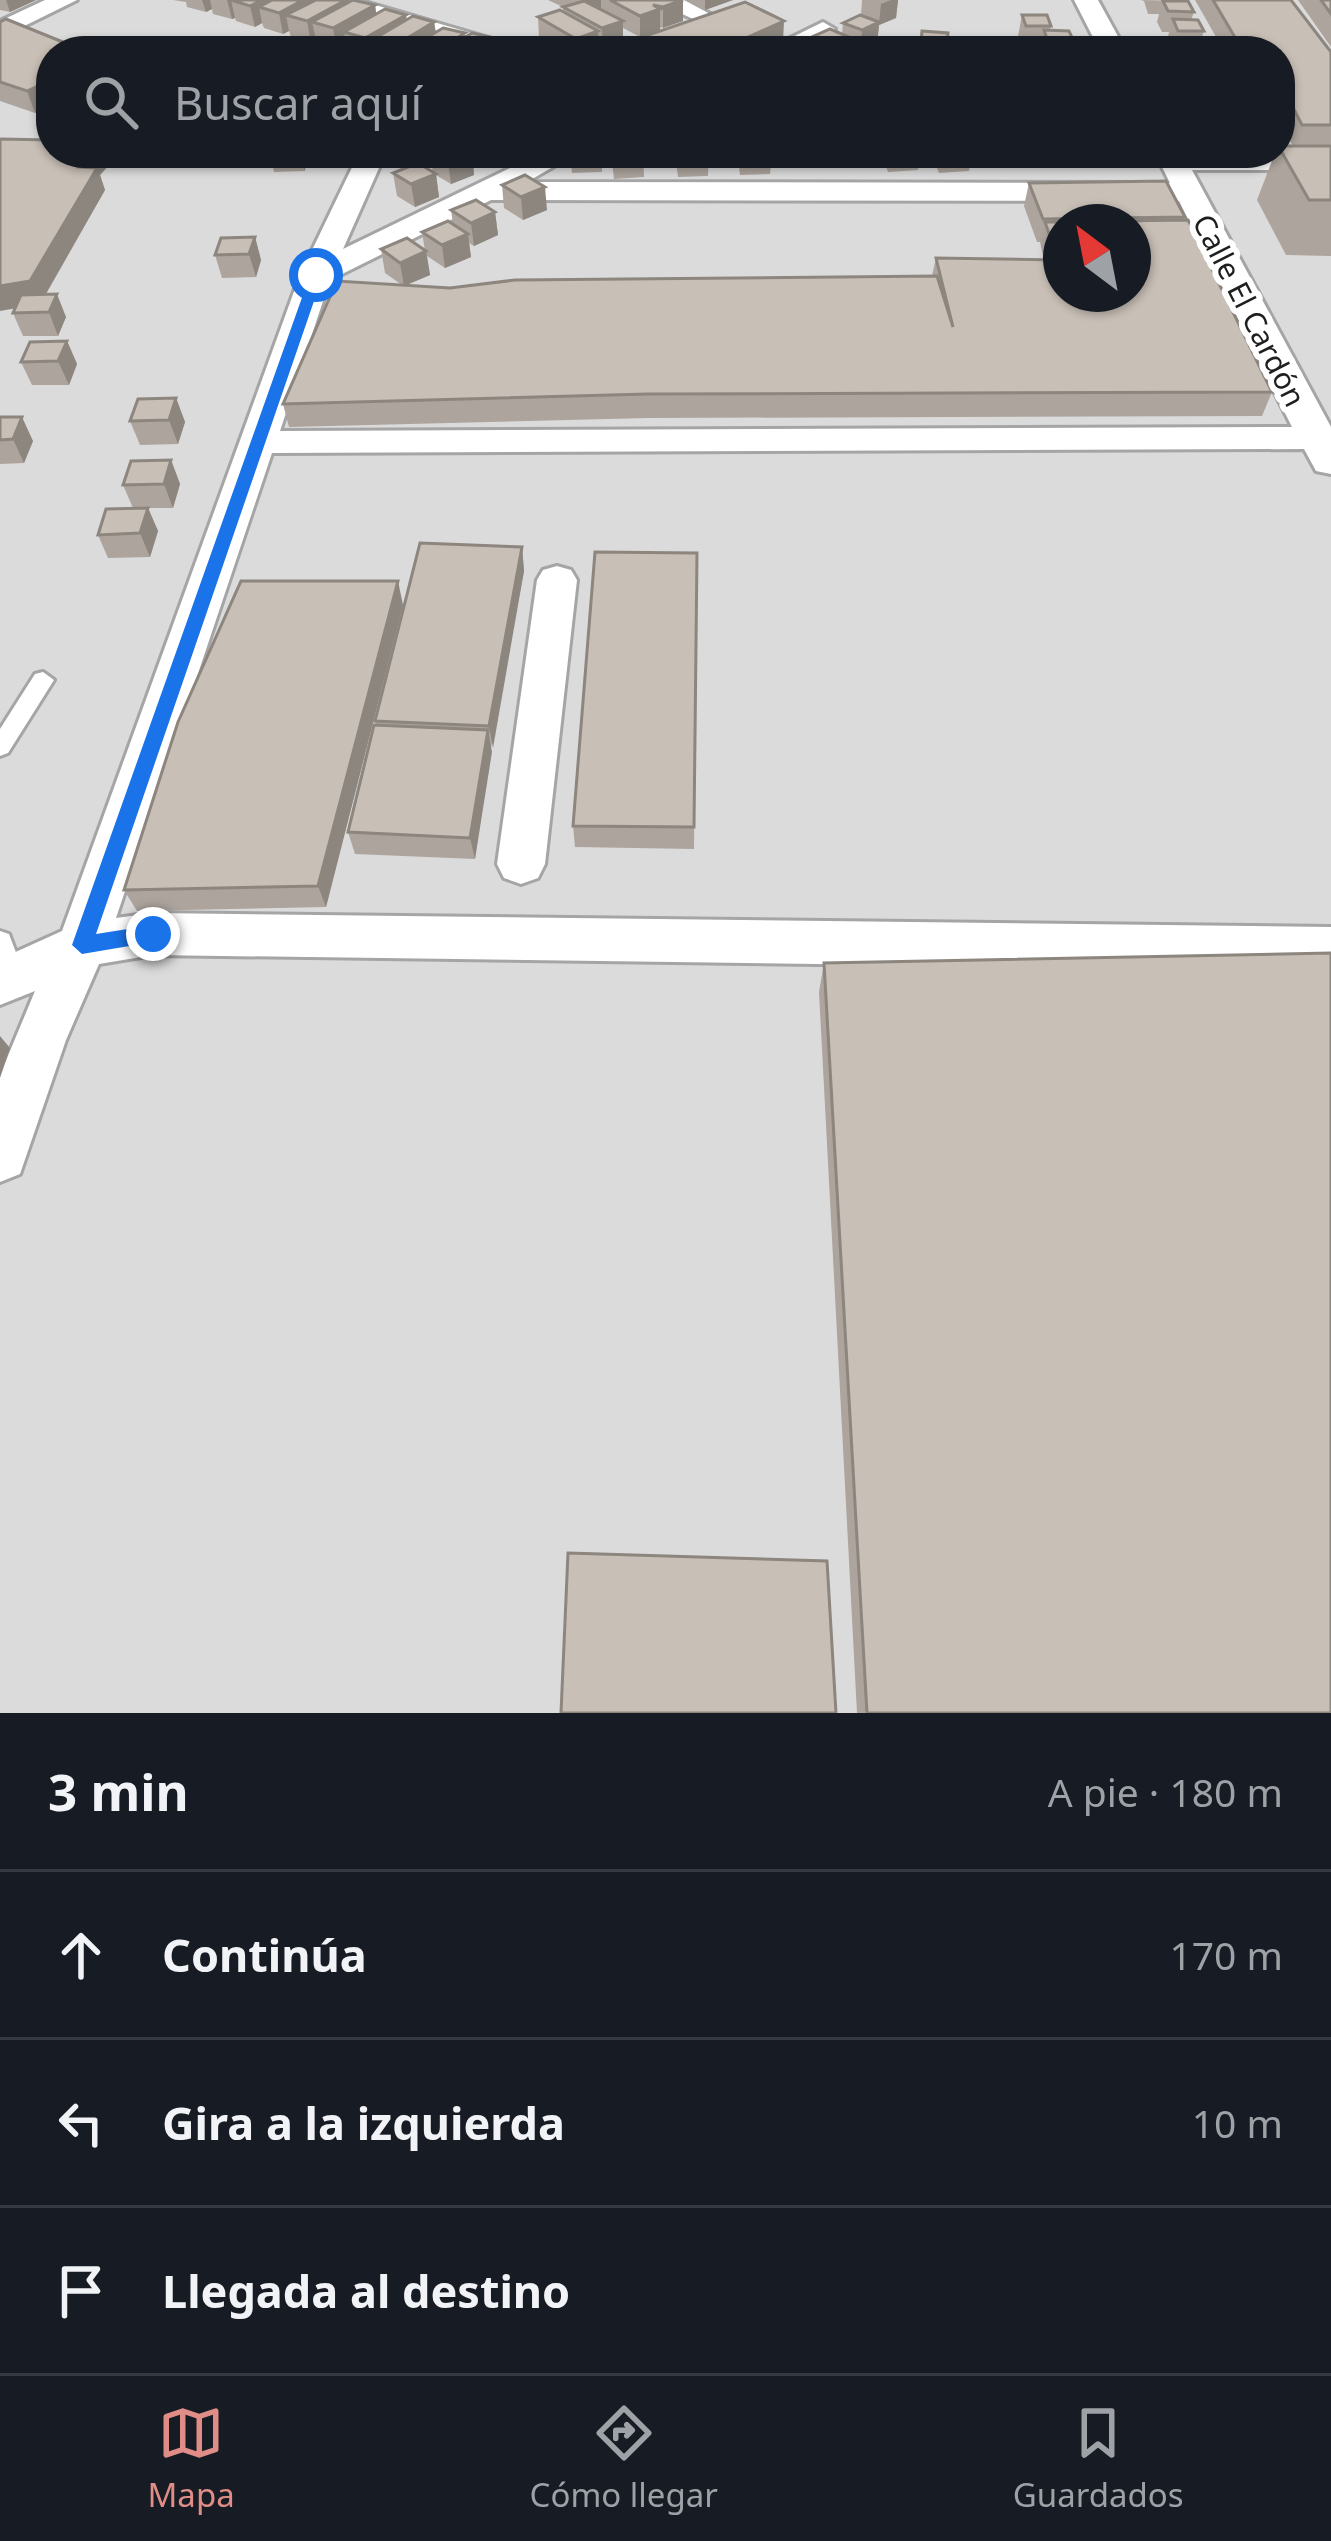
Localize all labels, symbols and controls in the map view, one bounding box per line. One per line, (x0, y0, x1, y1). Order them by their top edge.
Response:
search box (36, 36, 1295, 168)
icon: search (78, 69, 144, 135)
text: Buscar aquí (174, 72, 422, 133)
north arrow (1043, 204, 1151, 312)
street label: Calle El Cardón (1184, 207, 1316, 413)
route start (289, 248, 343, 302)
route end (126, 907, 180, 961)
text: 3 min (48, 1756, 189, 1826)
text: A pie · 180 m (1048, 1765, 1283, 1818)
icon: ahead (48, 1922, 114, 1988)
text: Continúa (162, 1924, 367, 1985)
text: 170 m (1169, 1928, 1283, 1981)
icon: left (48, 2090, 114, 2156)
text: Gira a la izquierda (162, 2092, 565, 2153)
text: 10 m (1192, 2096, 1283, 2149)
icon: arrive (48, 2258, 114, 2324)
text: Llegada al destino (162, 2260, 570, 2321)
tab: Mapa (147, 2400, 235, 2517)
tab: Cómo llegar (530, 2400, 718, 2517)
tab: Guardados (1013, 2400, 1184, 2517)

